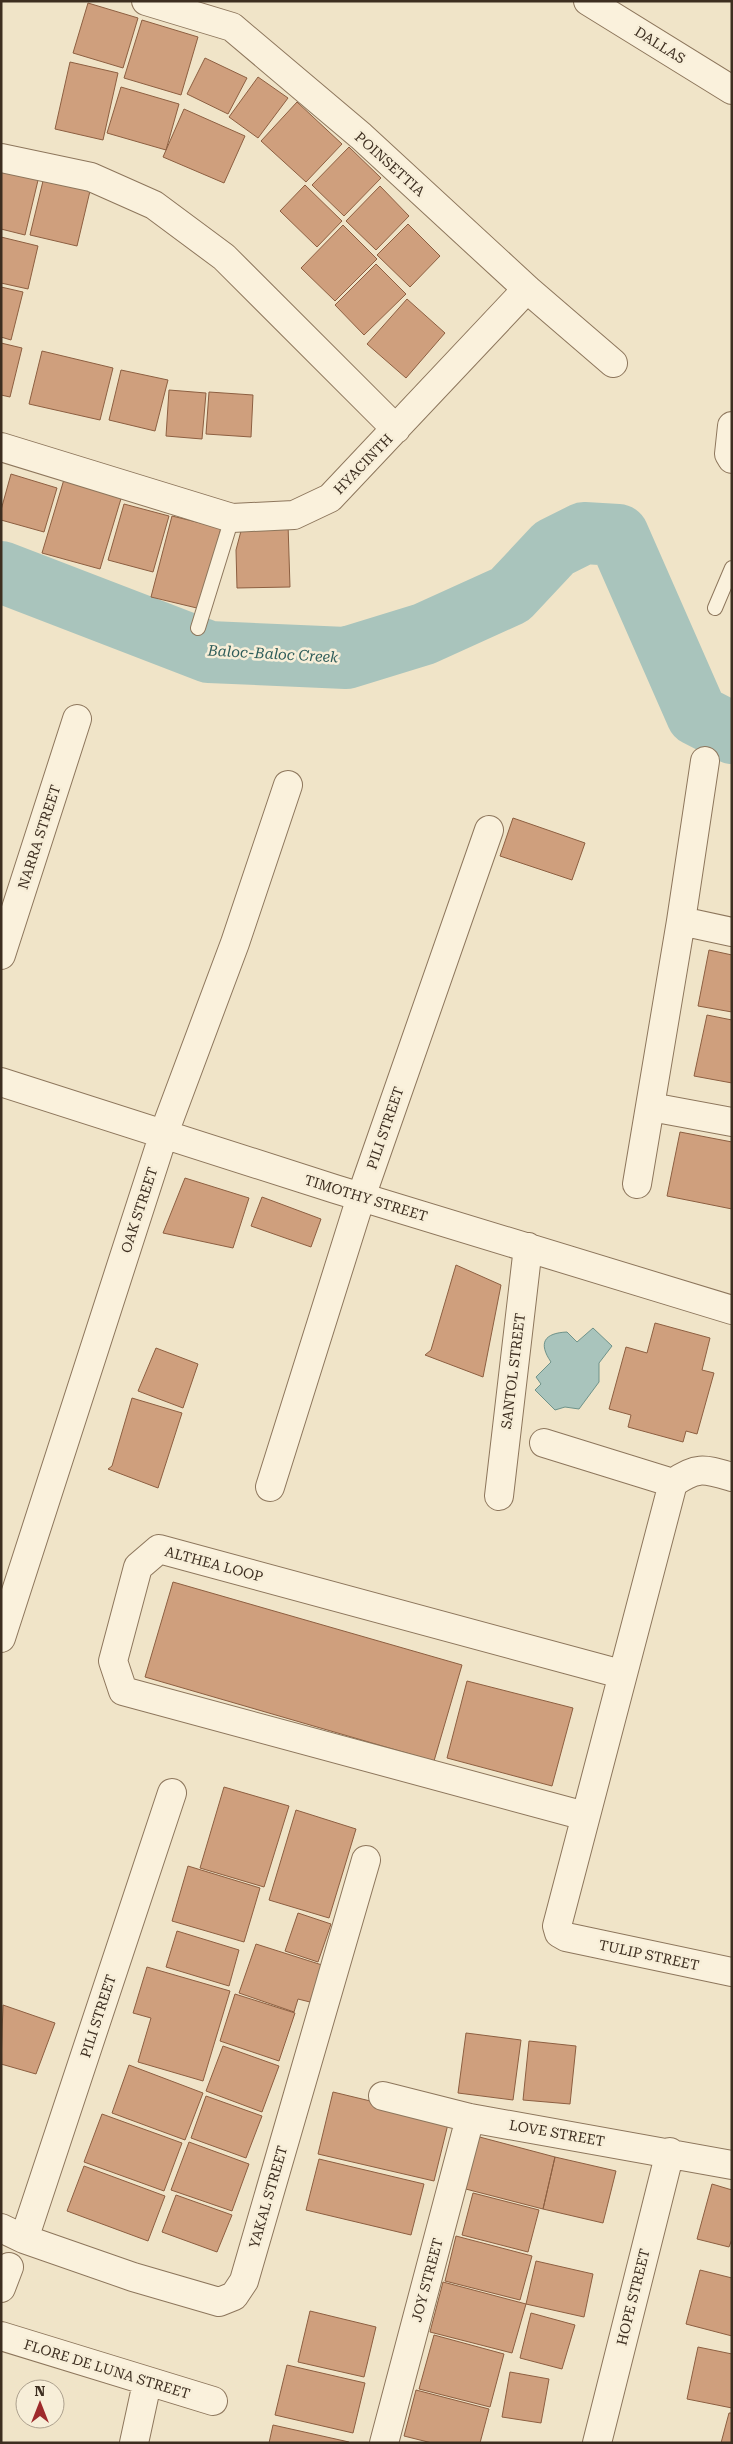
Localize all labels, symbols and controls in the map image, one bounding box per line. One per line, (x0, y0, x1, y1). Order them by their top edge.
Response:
street label: DALLAS (632, 23, 688, 67)
street label: POINSETTIA (352, 128, 428, 200)
street label: HYACINTH (330, 430, 396, 497)
water label: Baloc-Baloc Creek (206, 642, 340, 666)
street label: NARRA STREET (15, 783, 63, 891)
street label: PILI STREET (363, 1085, 407, 1171)
street label: OAK STREET (118, 1165, 160, 1255)
street label: TIMOTHY STREET (303, 1172, 429, 1224)
street label: SANTOL STREET (498, 1312, 528, 1430)
street label: ALTHEA LOOP (163, 1543, 265, 1585)
street label: TULIP STREET (597, 1937, 701, 1973)
street label: PILI STREET (77, 1972, 119, 2060)
street label: LOVE STREET (508, 2117, 606, 2149)
street label: YAKAL STREET (246, 2144, 290, 2250)
street label: JOY STREET (408, 2236, 446, 2324)
street label: HOPE STREET (613, 2247, 653, 2347)
street label: FLORE DE LUNA STREET (22, 2336, 192, 2402)
north arrow (15, 2379, 65, 2429)

